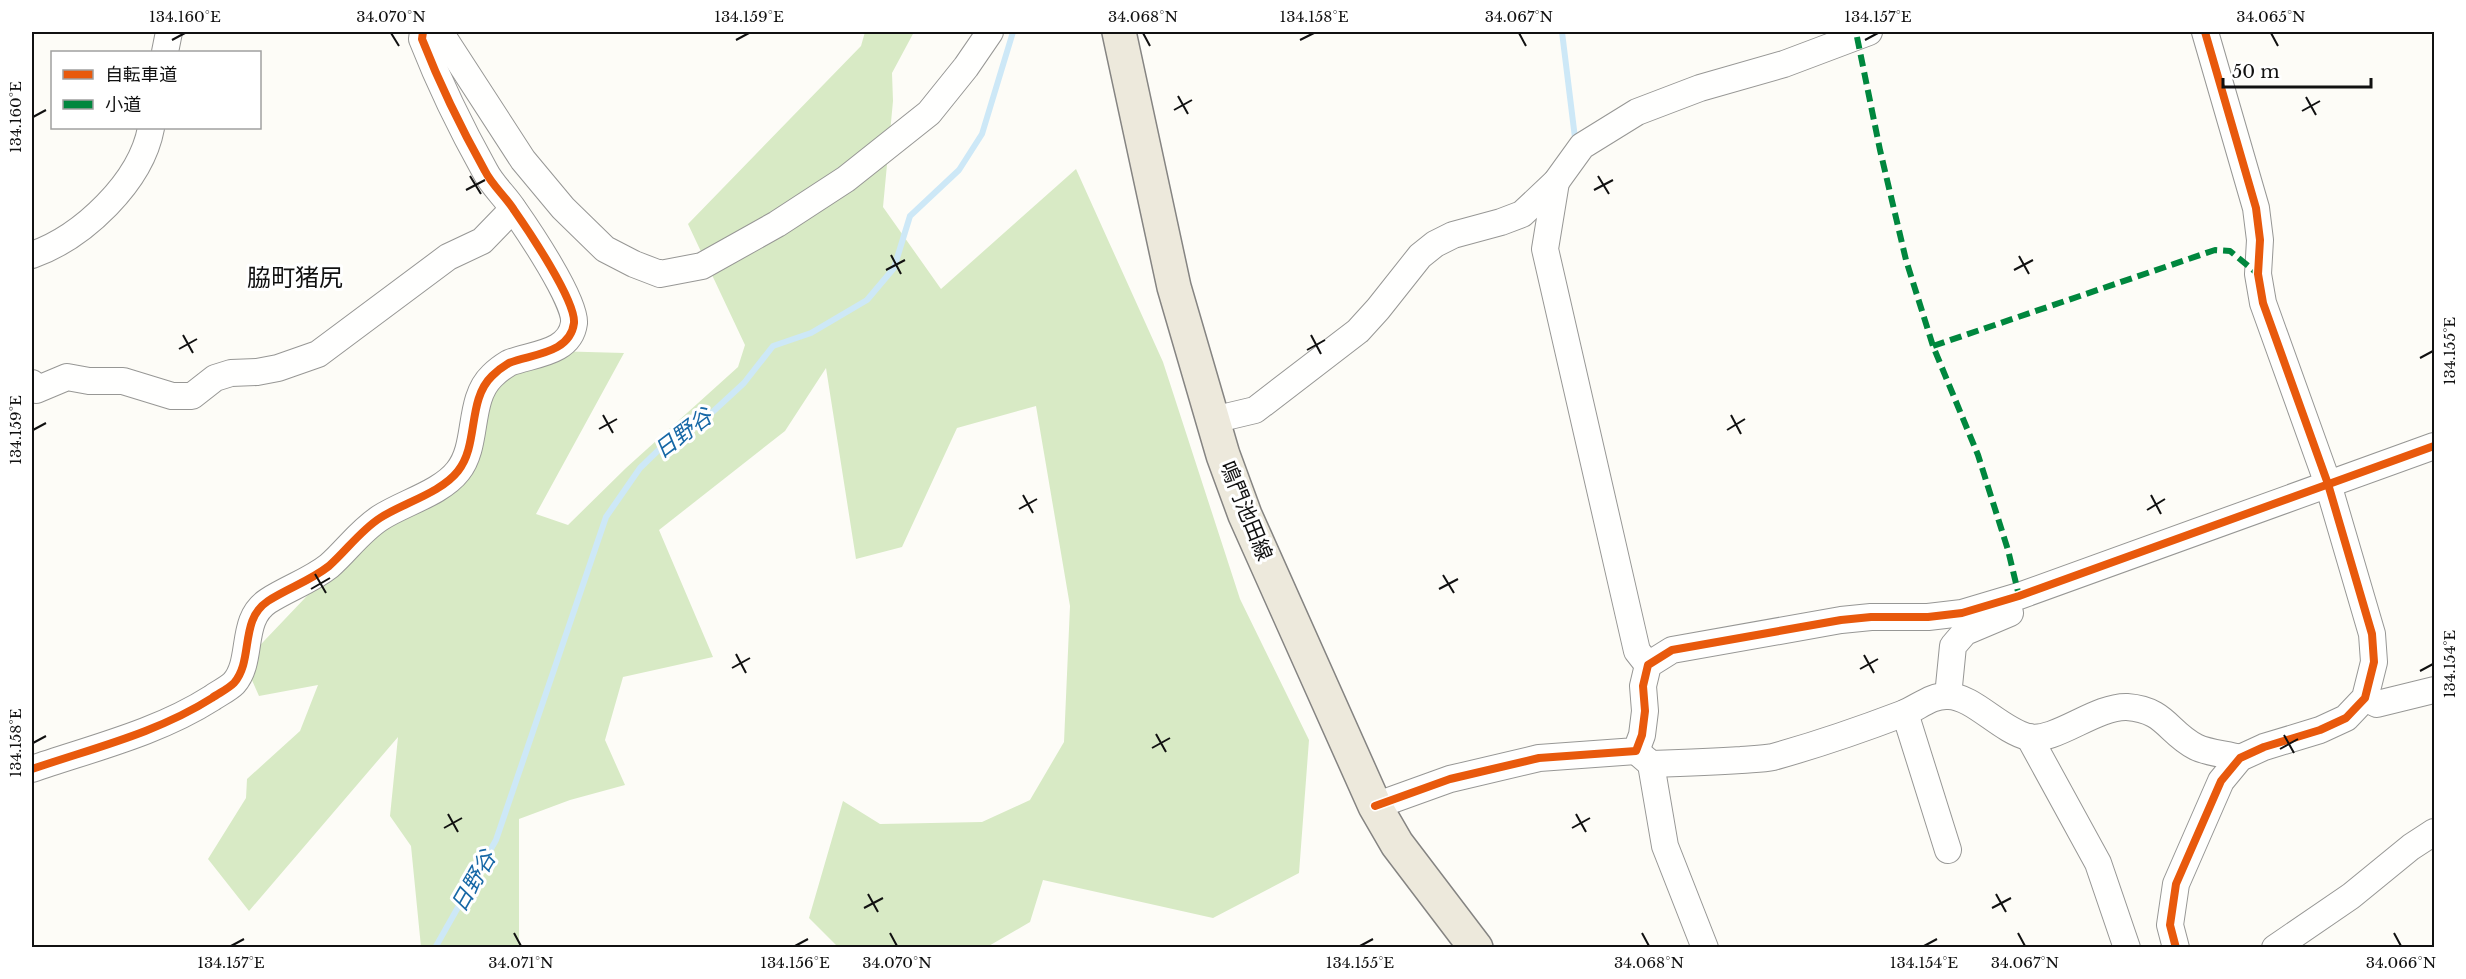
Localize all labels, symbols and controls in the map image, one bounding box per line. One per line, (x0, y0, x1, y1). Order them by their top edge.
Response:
text: 134.160°E (149, 7, 221, 26)
text: 34.070°N (356, 7, 426, 26)
text: 134.159°E (714, 7, 784, 26)
text: 34.068°N (1108, 7, 1178, 26)
text: 134.158°E (1279, 7, 1349, 26)
text: 34.067°N (1485, 7, 1553, 26)
text: 134.157°E (1844, 7, 1912, 26)
text: 34.065°N (2236, 7, 2306, 26)
legend (51, 51, 261, 129)
scale bar (2223, 51, 2372, 89)
text: 50 m (2232, 61, 2280, 83)
text: 自転車道 (105, 64, 177, 86)
text: 134.160°E (6, 81, 25, 153)
text: 小道 (105, 94, 141, 116)
district label: 脇町猪尻 (247, 263, 343, 292)
text: 134.155°E (2440, 317, 2459, 385)
text: 134.159°E (6, 395, 25, 465)
water label: 日野谷 (649, 402, 719, 464)
street label: 鳴門池田線 (1214, 457, 1278, 565)
text: 134.154°E (2440, 630, 2459, 698)
text: 134.158°E (6, 708, 25, 778)
water label: 日野谷 (445, 844, 503, 917)
text: 134.157°E (197, 953, 265, 972)
text: 34.071°N (488, 953, 554, 972)
text: 134.156°E (760, 953, 830, 972)
text: 34.070°N (862, 953, 932, 972)
text: 134.155°E (1326, 953, 1394, 972)
text: 34.068°N (1614, 953, 1684, 972)
text: 134.154°E (1890, 953, 1958, 972)
text: 34.067°N (1991, 953, 2059, 972)
text: 34.066°N (2366, 953, 2436, 972)

